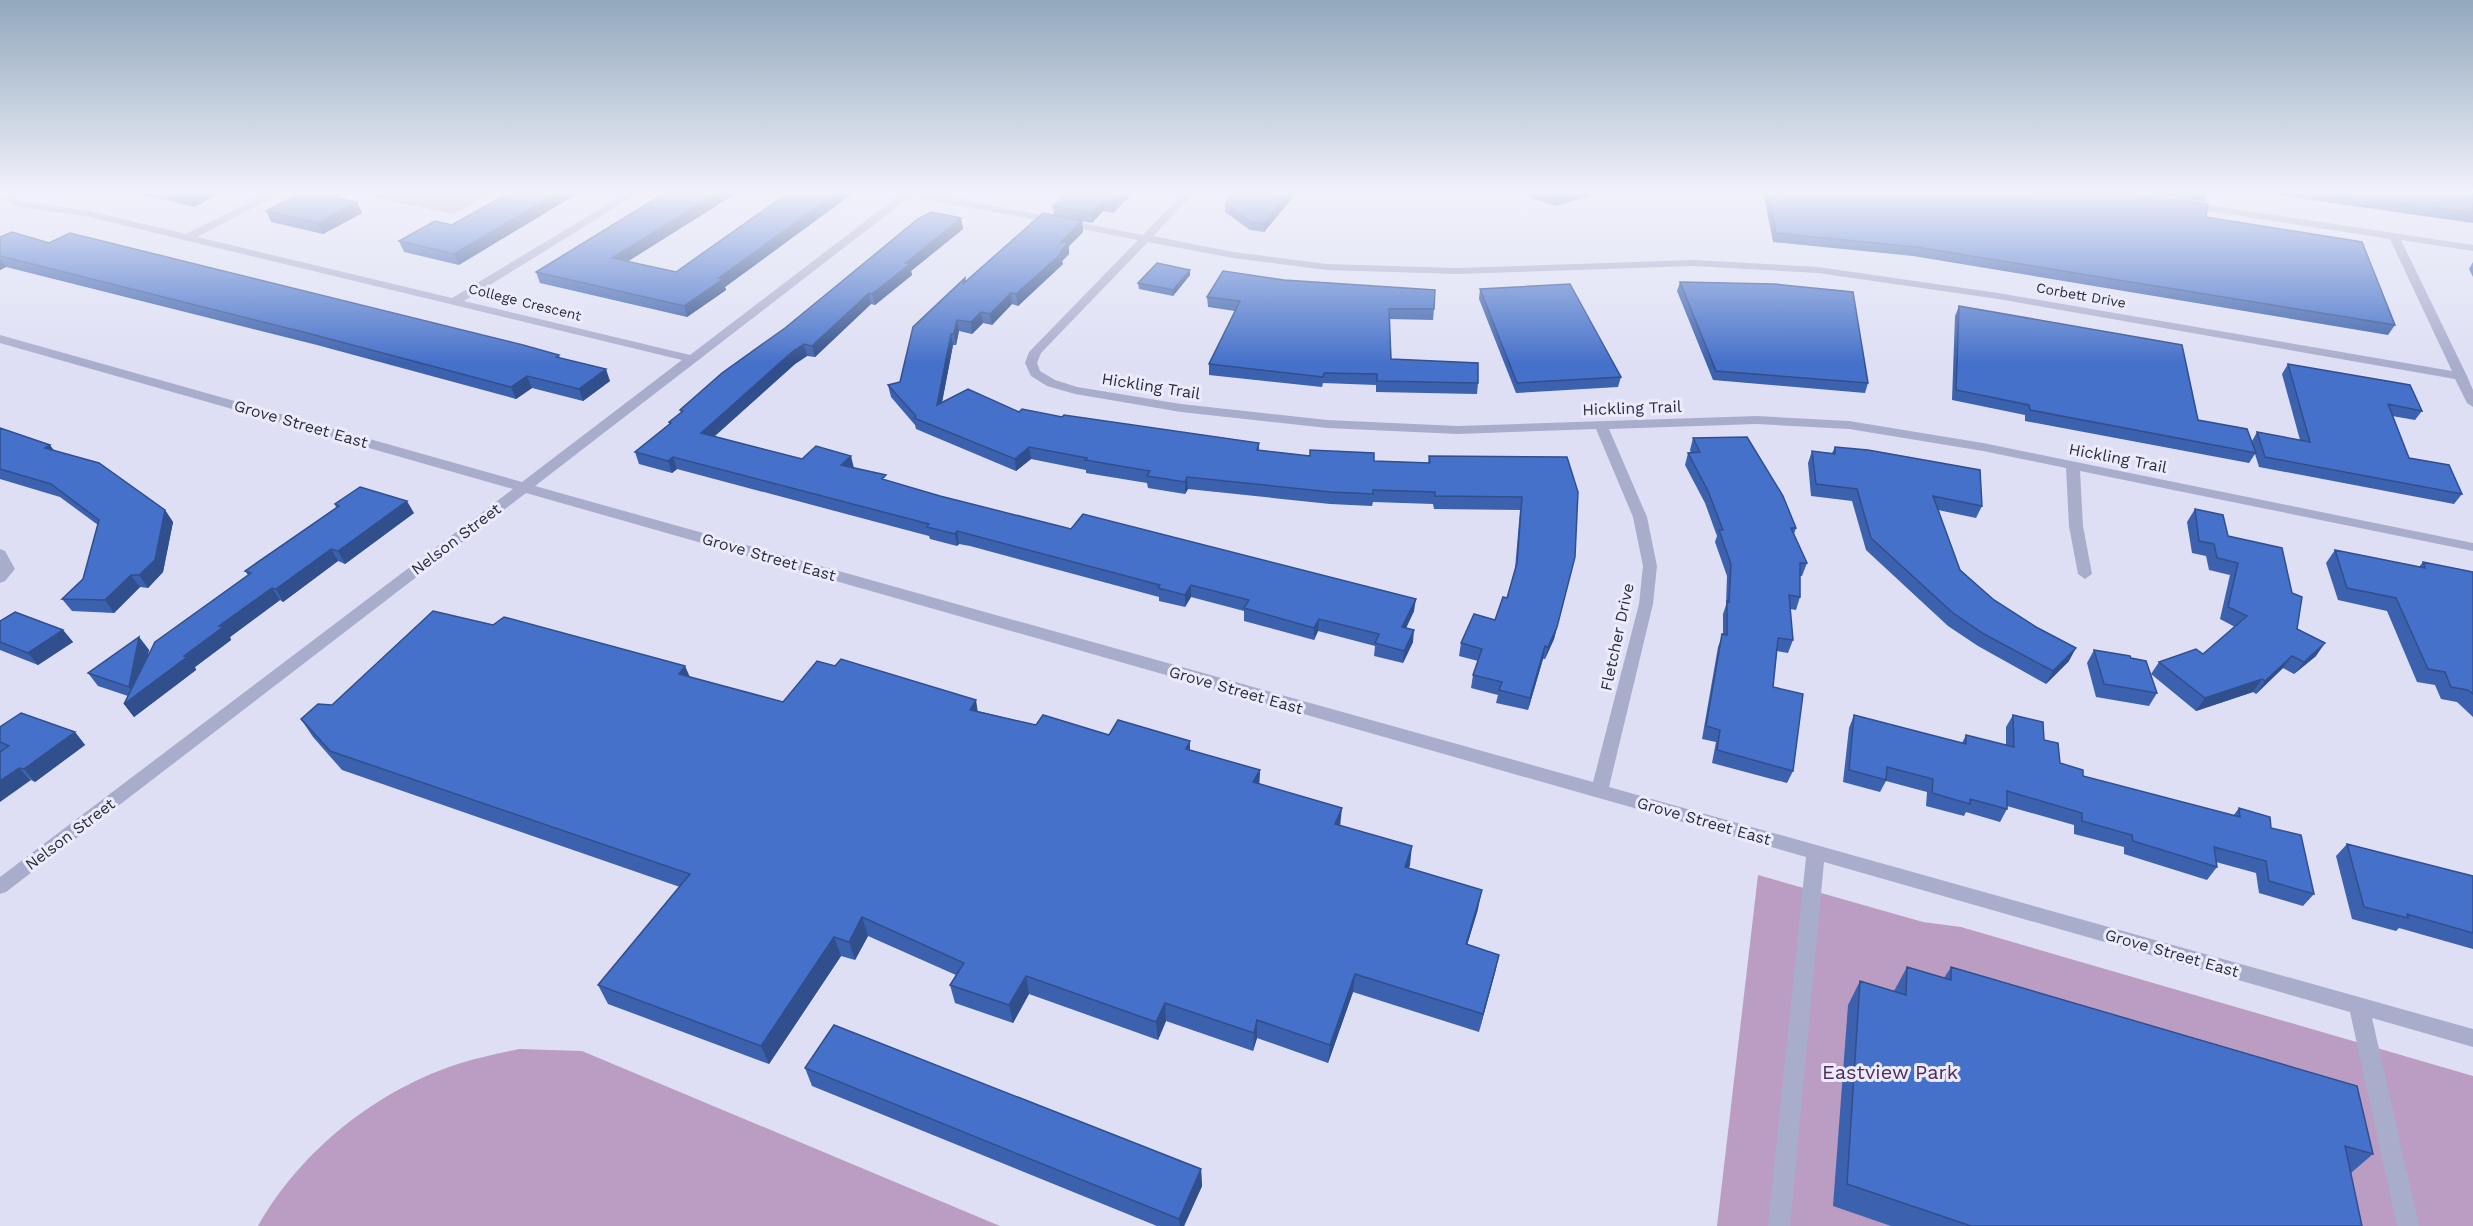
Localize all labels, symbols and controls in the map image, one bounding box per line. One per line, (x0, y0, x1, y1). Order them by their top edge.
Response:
street label: Corbett Drive (2035, 279, 2127, 311)
street label: College Crescent (467, 280, 583, 324)
street label: Hickling Trail (1100, 369, 1202, 403)
street label: Grove Street East (232, 396, 370, 452)
street label: Hickling Trail (1582, 397, 1682, 419)
street label: Hickling Trail (2067, 439, 2169, 477)
street label: Nelson Street (407, 499, 505, 579)
street label: Grove Street East (700, 529, 838, 585)
street label: Fletcher Drive (1596, 581, 1638, 693)
street label: Grove Street East (1167, 662, 1305, 718)
street label: Grove Street East (1635, 793, 1773, 849)
street label: Nelson Street (21, 794, 119, 874)
street label: Grove Street East (2103, 925, 2241, 981)
park label: Eastview Park (1822, 1060, 1958, 1084)

